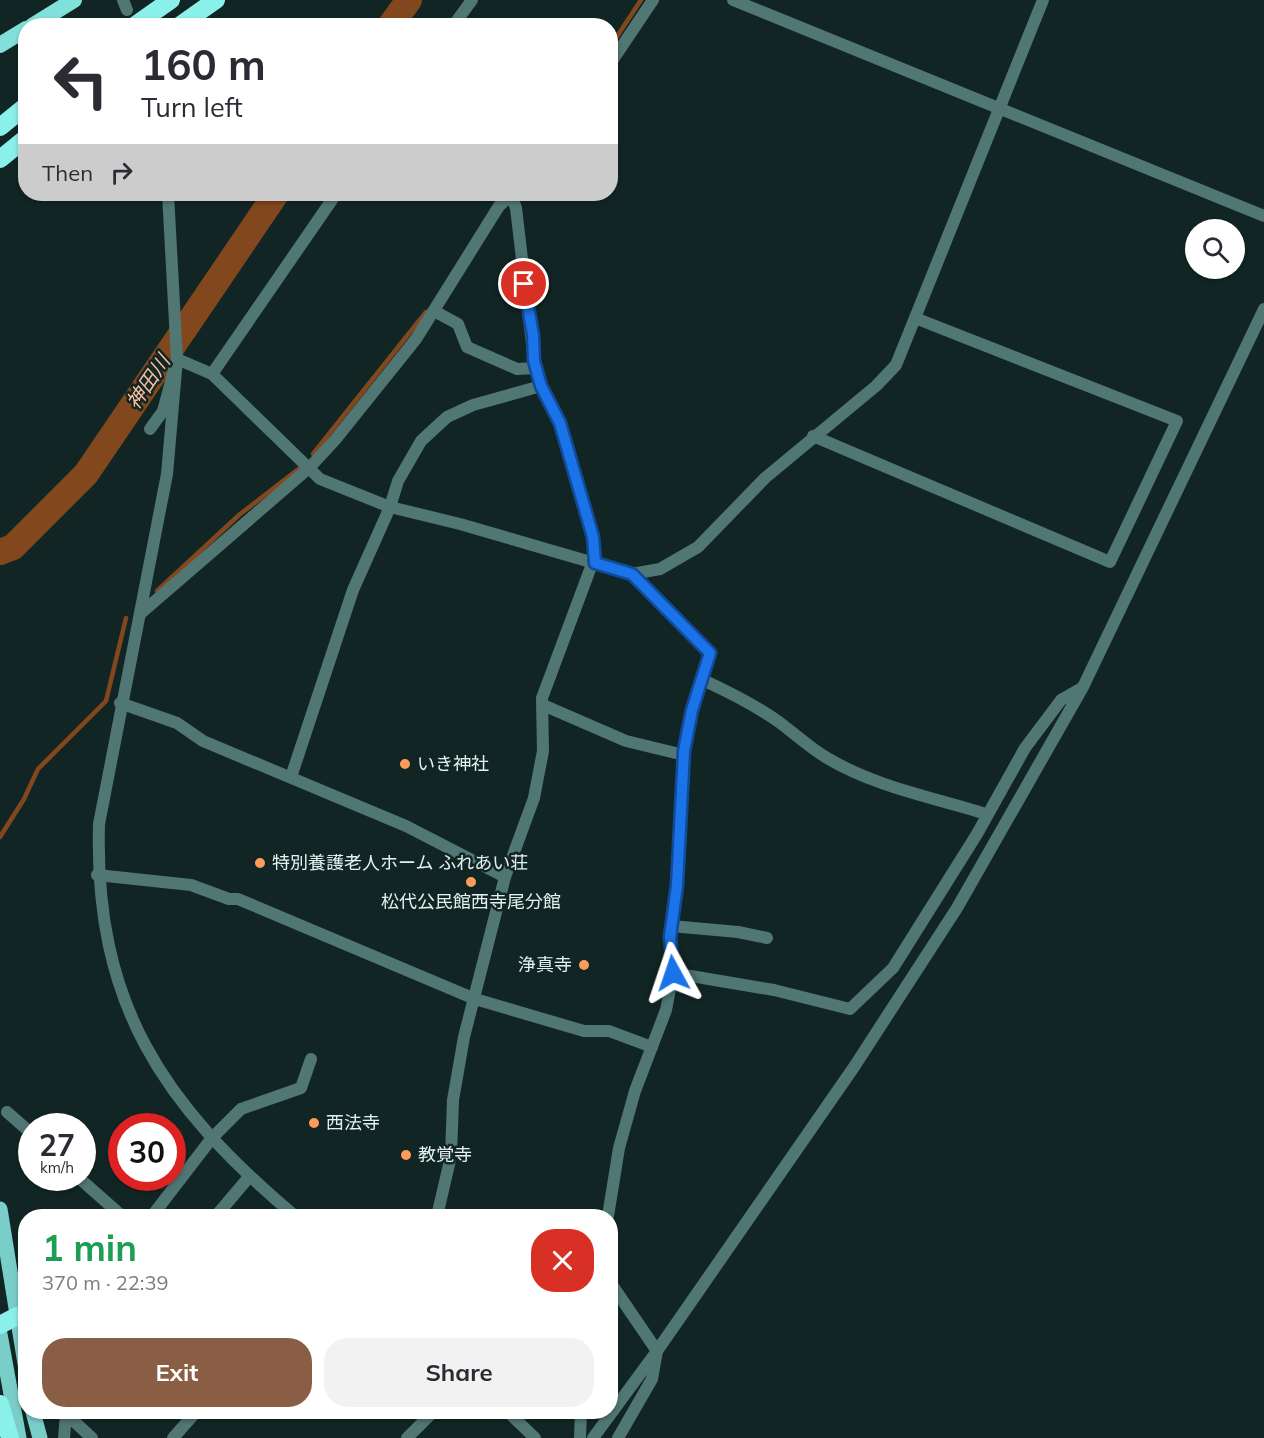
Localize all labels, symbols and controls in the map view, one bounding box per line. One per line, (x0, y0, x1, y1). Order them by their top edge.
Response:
text: 160 m (141, 38, 266, 91)
icon: left (42, 42, 120, 120)
text: Turn left (141, 90, 243, 124)
icon: right (105, 156, 138, 189)
text: Then (42, 159, 93, 187)
map controls (1185, 219, 1245, 279)
button: search (1185, 219, 1245, 279)
pin (498, 258, 549, 309)
icon: arrive (507, 267, 540, 300)
water label: 神田川 (120, 348, 176, 414)
place label: いき神社 (417, 752, 489, 775)
marker: いき神社 (398, 757, 412, 771)
place label: 特別養護老人ホーム ふれあい荘 (272, 851, 528, 874)
marker: 特別養護老人ホーム ふれあい荘 (253, 856, 267, 870)
marker: 松代公民館西寺尾分館 (464, 875, 478, 889)
place label: 松代公民館西寺尾分館 (381, 890, 561, 913)
position arrow (641, 941, 705, 1005)
place label: 浄真寺 (518, 953, 572, 976)
marker: 浄真寺 (577, 958, 591, 972)
place label: 西法寺 (326, 1111, 380, 1134)
speed limit sign: 30 (108, 1113, 186, 1191)
marker: 西法寺 (307, 1116, 321, 1130)
text: 27 (39, 1126, 75, 1164)
place label: 教覚寺 (418, 1143, 472, 1166)
marker: 教覚寺 (399, 1148, 413, 1162)
text: km/h (40, 1158, 74, 1177)
text: 1 min (42, 1225, 137, 1270)
button: close (531, 1229, 594, 1292)
text: 370 m · 22:39 (42, 1270, 168, 1295)
button: Exit (42, 1338, 312, 1407)
button: Share (324, 1338, 594, 1407)

